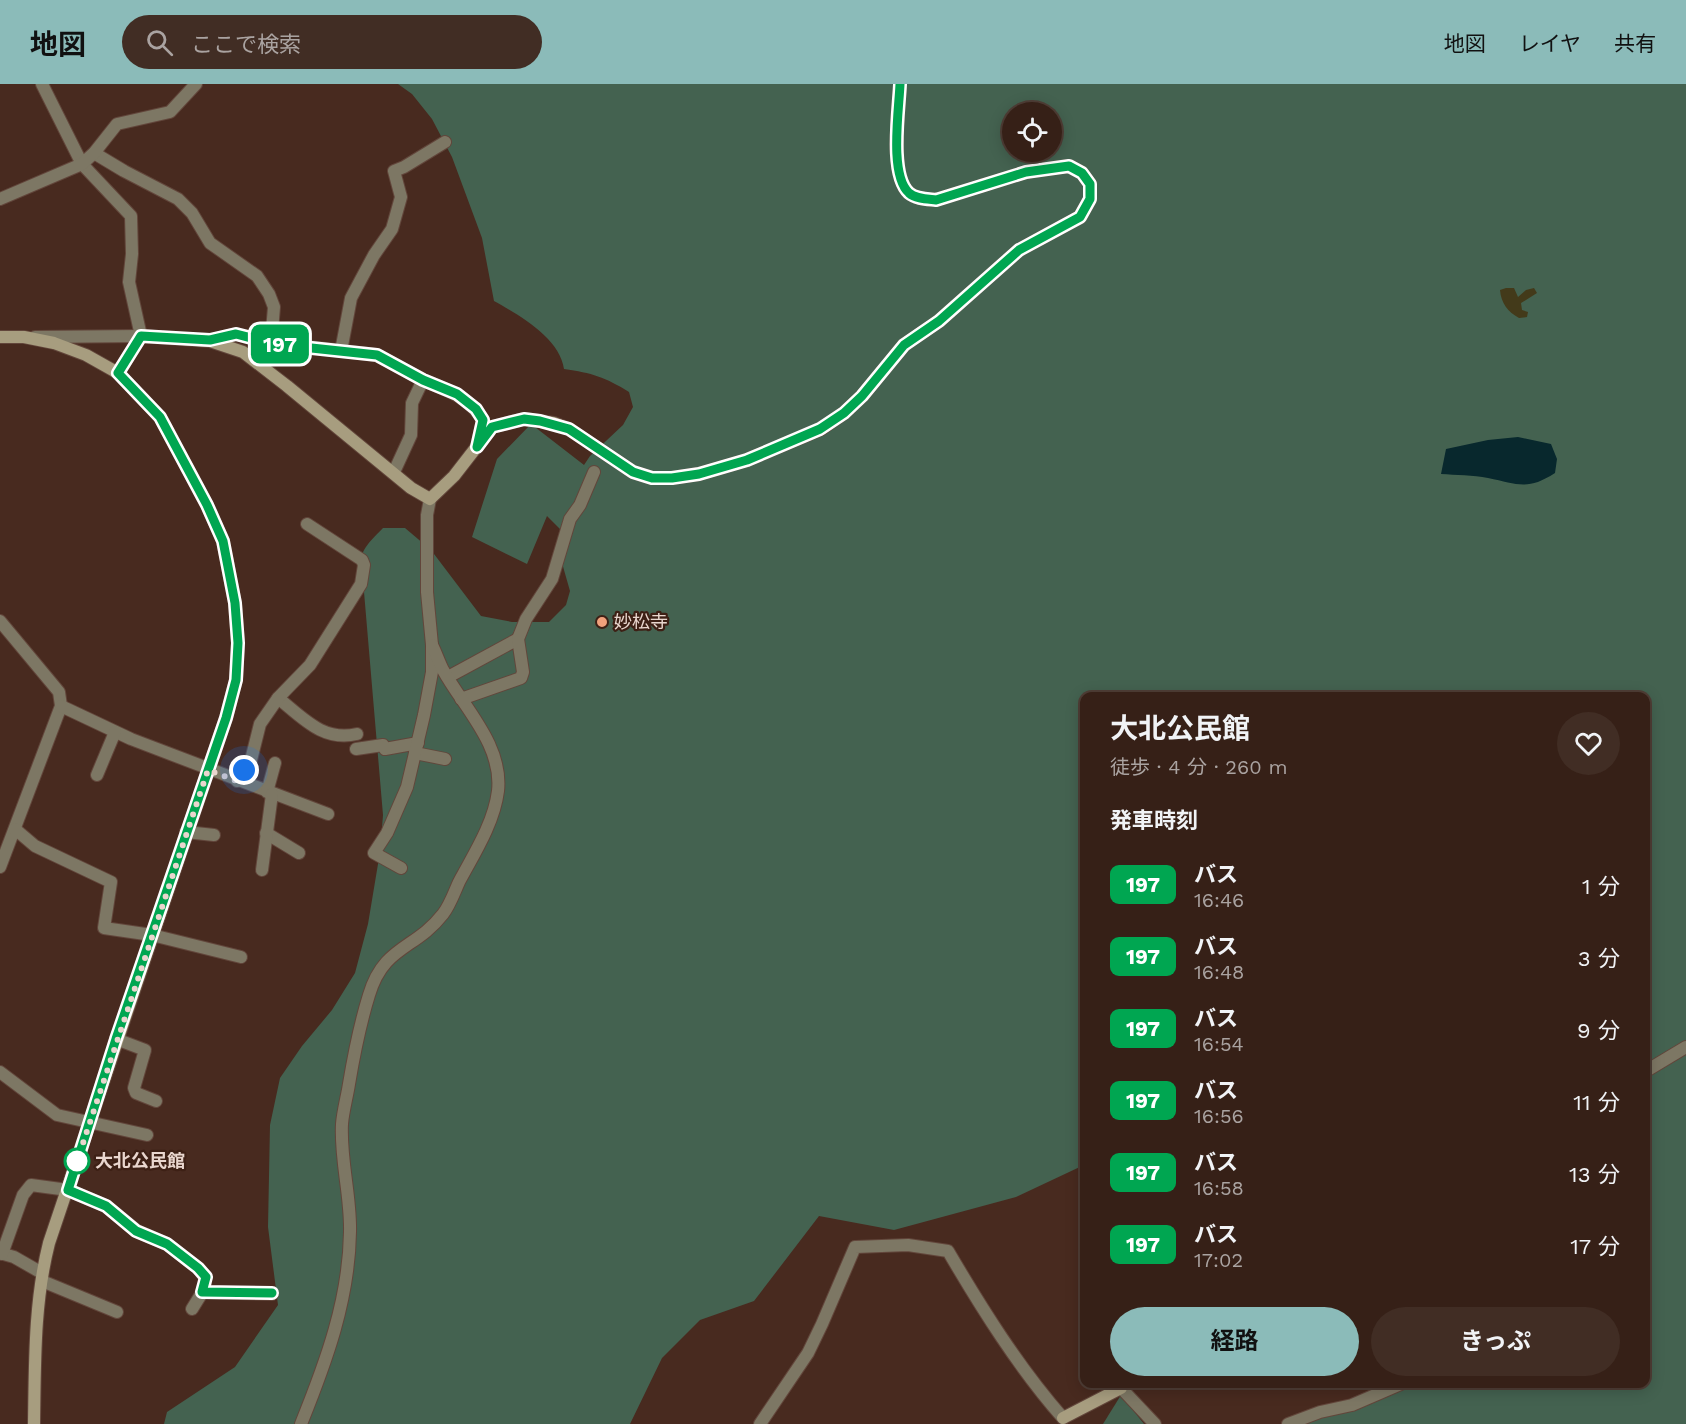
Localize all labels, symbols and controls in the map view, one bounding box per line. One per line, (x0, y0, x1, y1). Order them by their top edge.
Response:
search box (122, 15, 542, 69)
icon: search (143, 26, 176, 59)
text: 地図 (30, 28, 86, 61)
text: 地図 (1444, 31, 1486, 56)
text: レイヤ (1519, 31, 1581, 56)
text: 共有 (1614, 31, 1656, 56)
text: ここで検索 (191, 32, 301, 57)
map controls (1002, 102, 1062, 162)
button: locate (1002, 102, 1062, 162)
line badge: 197 (246, 324, 314, 364)
text: 197 (263, 332, 297, 357)
place label: 妙松寺 (614, 611, 668, 632)
marker: 妙松寺 (595, 615, 609, 629)
text: 大北公民館 (1110, 712, 1250, 745)
button: heart (1557, 712, 1620, 775)
your location (229, 755, 259, 785)
text: 徒歩 · 4 分 · 260 m (1110, 755, 1288, 779)
text: 発車時刻 (1110, 808, 1198, 833)
text: バス (1194, 862, 1238, 887)
text: 197 (1126, 872, 1160, 897)
text: 1 分 (1582, 874, 1620, 899)
text: 16:46 (1194, 888, 1244, 912)
text: バス (1194, 934, 1238, 959)
text: 197 (1126, 944, 1160, 969)
text: 3 分 (1578, 946, 1620, 971)
text: 16:48 (1194, 960, 1244, 984)
text: バス (1194, 1006, 1238, 1031)
text: 197 (1126, 1016, 1160, 1041)
text: 9 分 (1577, 1018, 1620, 1043)
text: 16:54 (1194, 1032, 1244, 1056)
text: バス (1194, 1078, 1238, 1103)
text: 197 (1126, 1088, 1160, 1113)
text: 11 分 (1573, 1090, 1620, 1115)
text: 16:56 (1194, 1104, 1244, 1128)
marker: 大北公民館 (64, 1148, 90, 1174)
place label: 大北公民館 (95, 1150, 185, 1171)
text: バス (1194, 1150, 1238, 1175)
text: 197 (1126, 1160, 1160, 1185)
text: 13 分 (1569, 1162, 1620, 1187)
text: 16:58 (1194, 1176, 1244, 1200)
text: バス (1194, 1222, 1238, 1247)
text: 197 (1126, 1232, 1160, 1257)
text: 17 分 (1570, 1234, 1620, 1259)
text: 17:02 (1194, 1248, 1243, 1272)
button: 経路 (1110, 1307, 1359, 1376)
button: きっぷ (1371, 1307, 1620, 1376)

